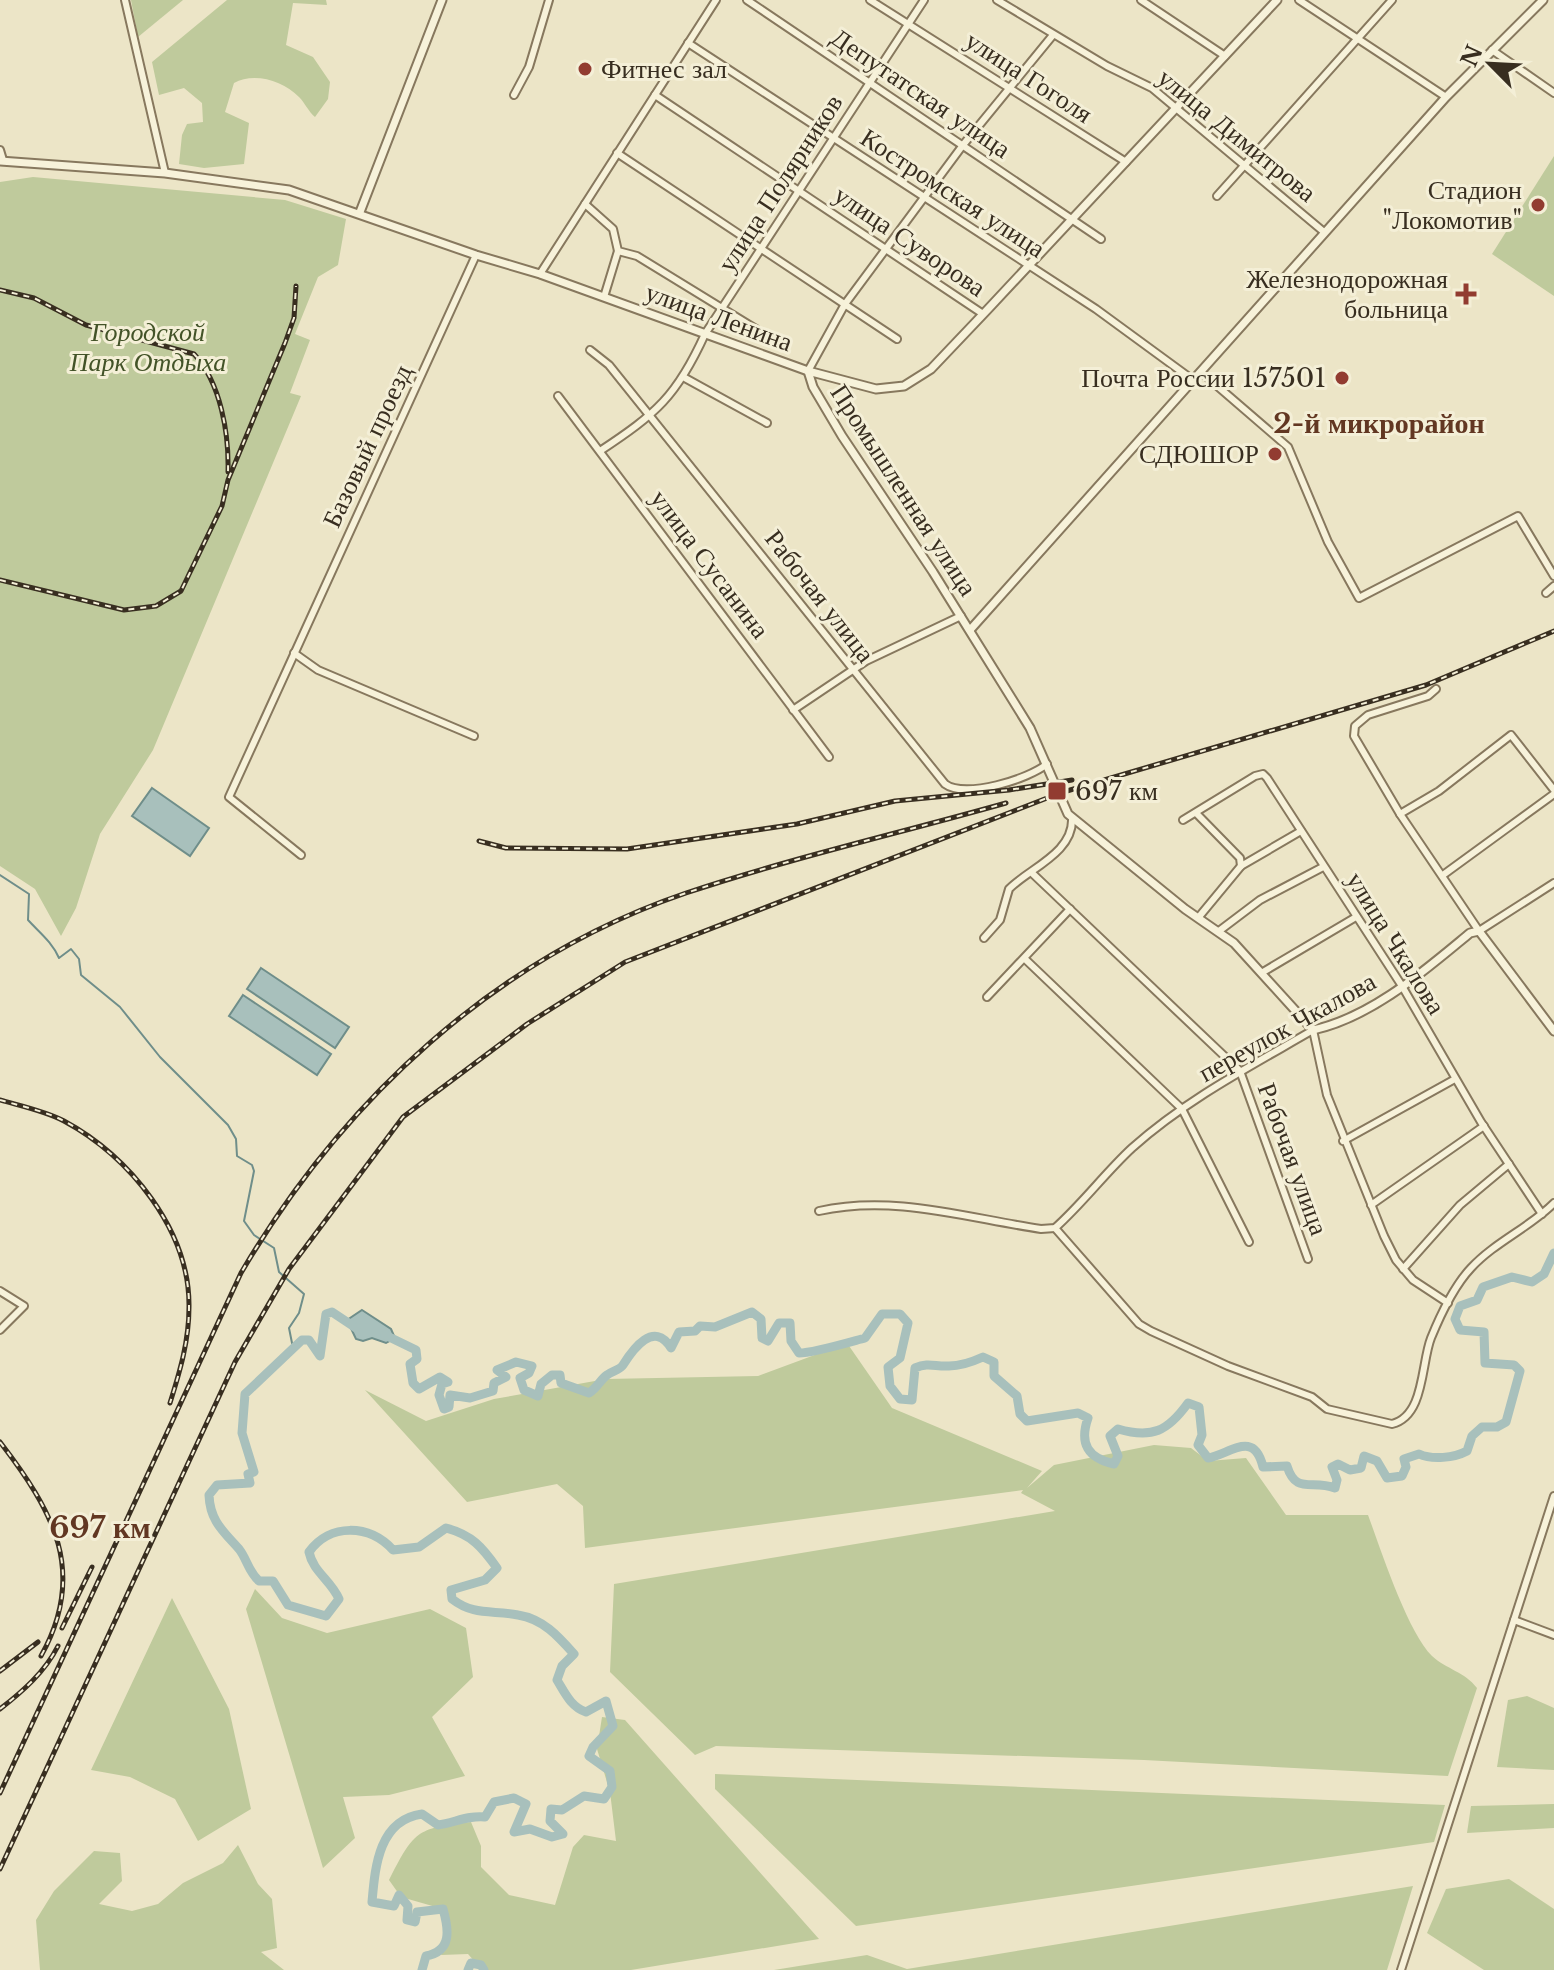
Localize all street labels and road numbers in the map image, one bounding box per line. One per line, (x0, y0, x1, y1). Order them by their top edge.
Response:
street label: Депутатская улица (825, 21, 1017, 165)
street label: улица Гоголя (959, 24, 1099, 130)
street label: улица Димитрова (1151, 61, 1323, 209)
street label: улица Полярников (711, 88, 849, 278)
street label: Костромская улица (855, 121, 1052, 265)
street label: улица Суворова (828, 179, 992, 304)
street label: улица Ленина (641, 276, 797, 359)
street label: Базовый проезд (315, 360, 419, 532)
street label: Промышленная улица (824, 378, 985, 602)
street label: улица Сусанина (644, 483, 777, 645)
street label: Рабочая улица (758, 523, 882, 669)
street label: улица Чкалова (1340, 866, 1453, 1021)
street label: переулок Чкалова (1193, 965, 1382, 1089)
street label: Рабочая улица (1251, 1078, 1336, 1240)

